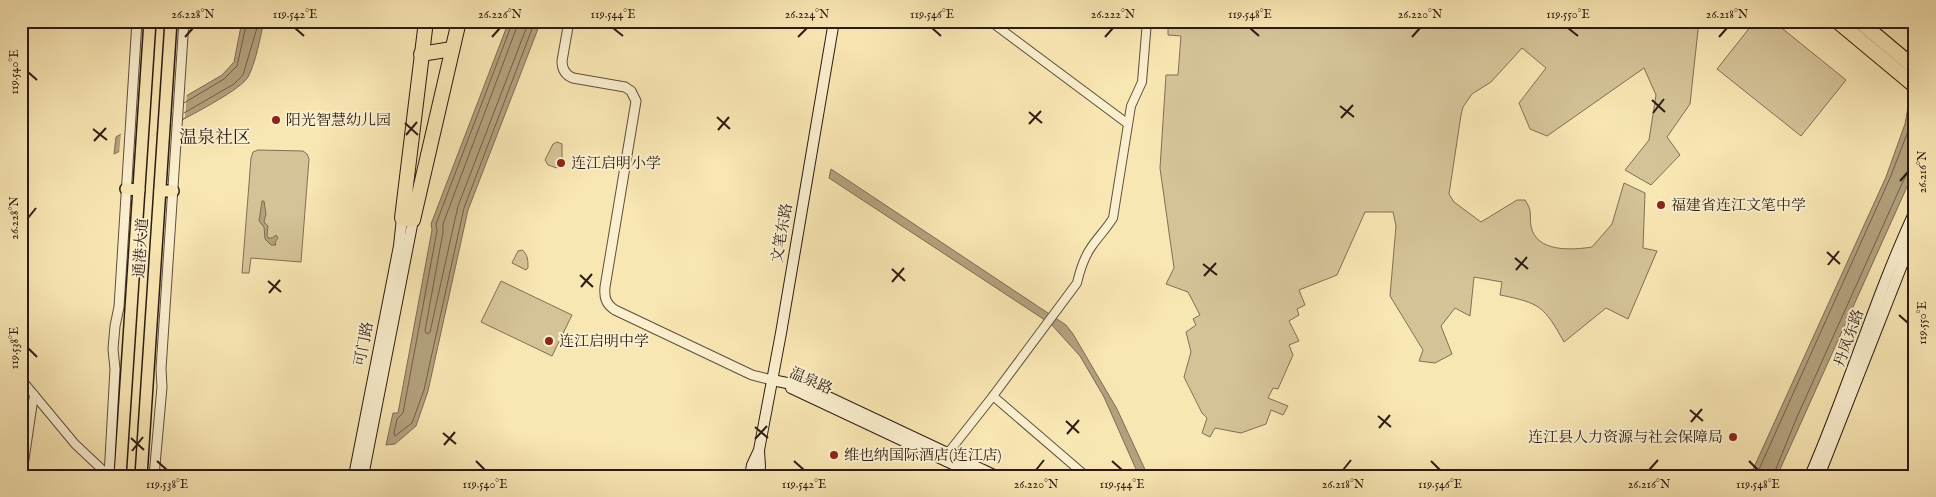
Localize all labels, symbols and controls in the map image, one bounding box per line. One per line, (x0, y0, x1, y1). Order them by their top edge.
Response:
text: 26.228°N (171, 7, 215, 22)
text: 119.542°E (273, 7, 317, 22)
text: 26.226°N (478, 7, 523, 22)
text: 119.544°E (591, 7, 635, 22)
text: 26.224°N (785, 7, 830, 22)
text: 119.546°E (910, 7, 954, 22)
text: 26.222°N (1091, 7, 1136, 22)
text: 119.548°E (1228, 7, 1272, 22)
text: 26.220°N (1398, 7, 1443, 22)
text: 119.550°E (1546, 7, 1590, 22)
text: 26.218°N (1706, 7, 1749, 22)
text: 119.540°E (7, 50, 22, 94)
place label: 阳光智慧幼儿园 (286, 111, 391, 130)
marker: 阳光智慧幼儿园 (270, 114, 282, 126)
district label: 温泉社区 (179, 127, 251, 150)
text: 26.216°N (1915, 150, 1930, 193)
place label: 连江启明小学 (571, 154, 661, 173)
marker: 连江启明小学 (555, 157, 567, 169)
text: 26.228°N (7, 196, 22, 240)
place label: 福建省连江文笔中学 (1671, 196, 1806, 215)
marker: 福建省连江文笔中学 (1655, 199, 1667, 211)
street label: 文笔东路 (767, 202, 797, 264)
street label: 通港大道 (129, 217, 153, 279)
text: 119.550°E (1915, 301, 1930, 345)
street label: 丹凤东路 (1830, 307, 1868, 369)
street label: 可门路 (350, 320, 378, 368)
text: 119.538°E (7, 327, 22, 369)
place label: 连江启明中学 (559, 332, 649, 351)
marker: 连江启明中学 (543, 335, 555, 347)
street label: 温泉路 (787, 363, 835, 399)
place label: 连江县人力资源与社会保障局 (1528, 428, 1723, 447)
marker: 连江县人力资源与社会保障局 (1727, 431, 1739, 443)
place label: 维也纳国际酒店(连江店) (844, 446, 1002, 465)
marker: 维也纳国际酒店(连江店) (828, 449, 840, 461)
text: 119.538°E (146, 477, 188, 492)
text: 119.540°E (463, 477, 507, 492)
text: 119.542°E (782, 477, 826, 492)
text: 26.220°N (1014, 477, 1059, 492)
text: 119.544°E (1100, 477, 1144, 492)
text: 26.218°N (1322, 477, 1365, 492)
text: 119.546°E (1418, 477, 1462, 492)
text: 26.216°N (1628, 477, 1671, 492)
text: 119.548°E (1736, 477, 1780, 492)

